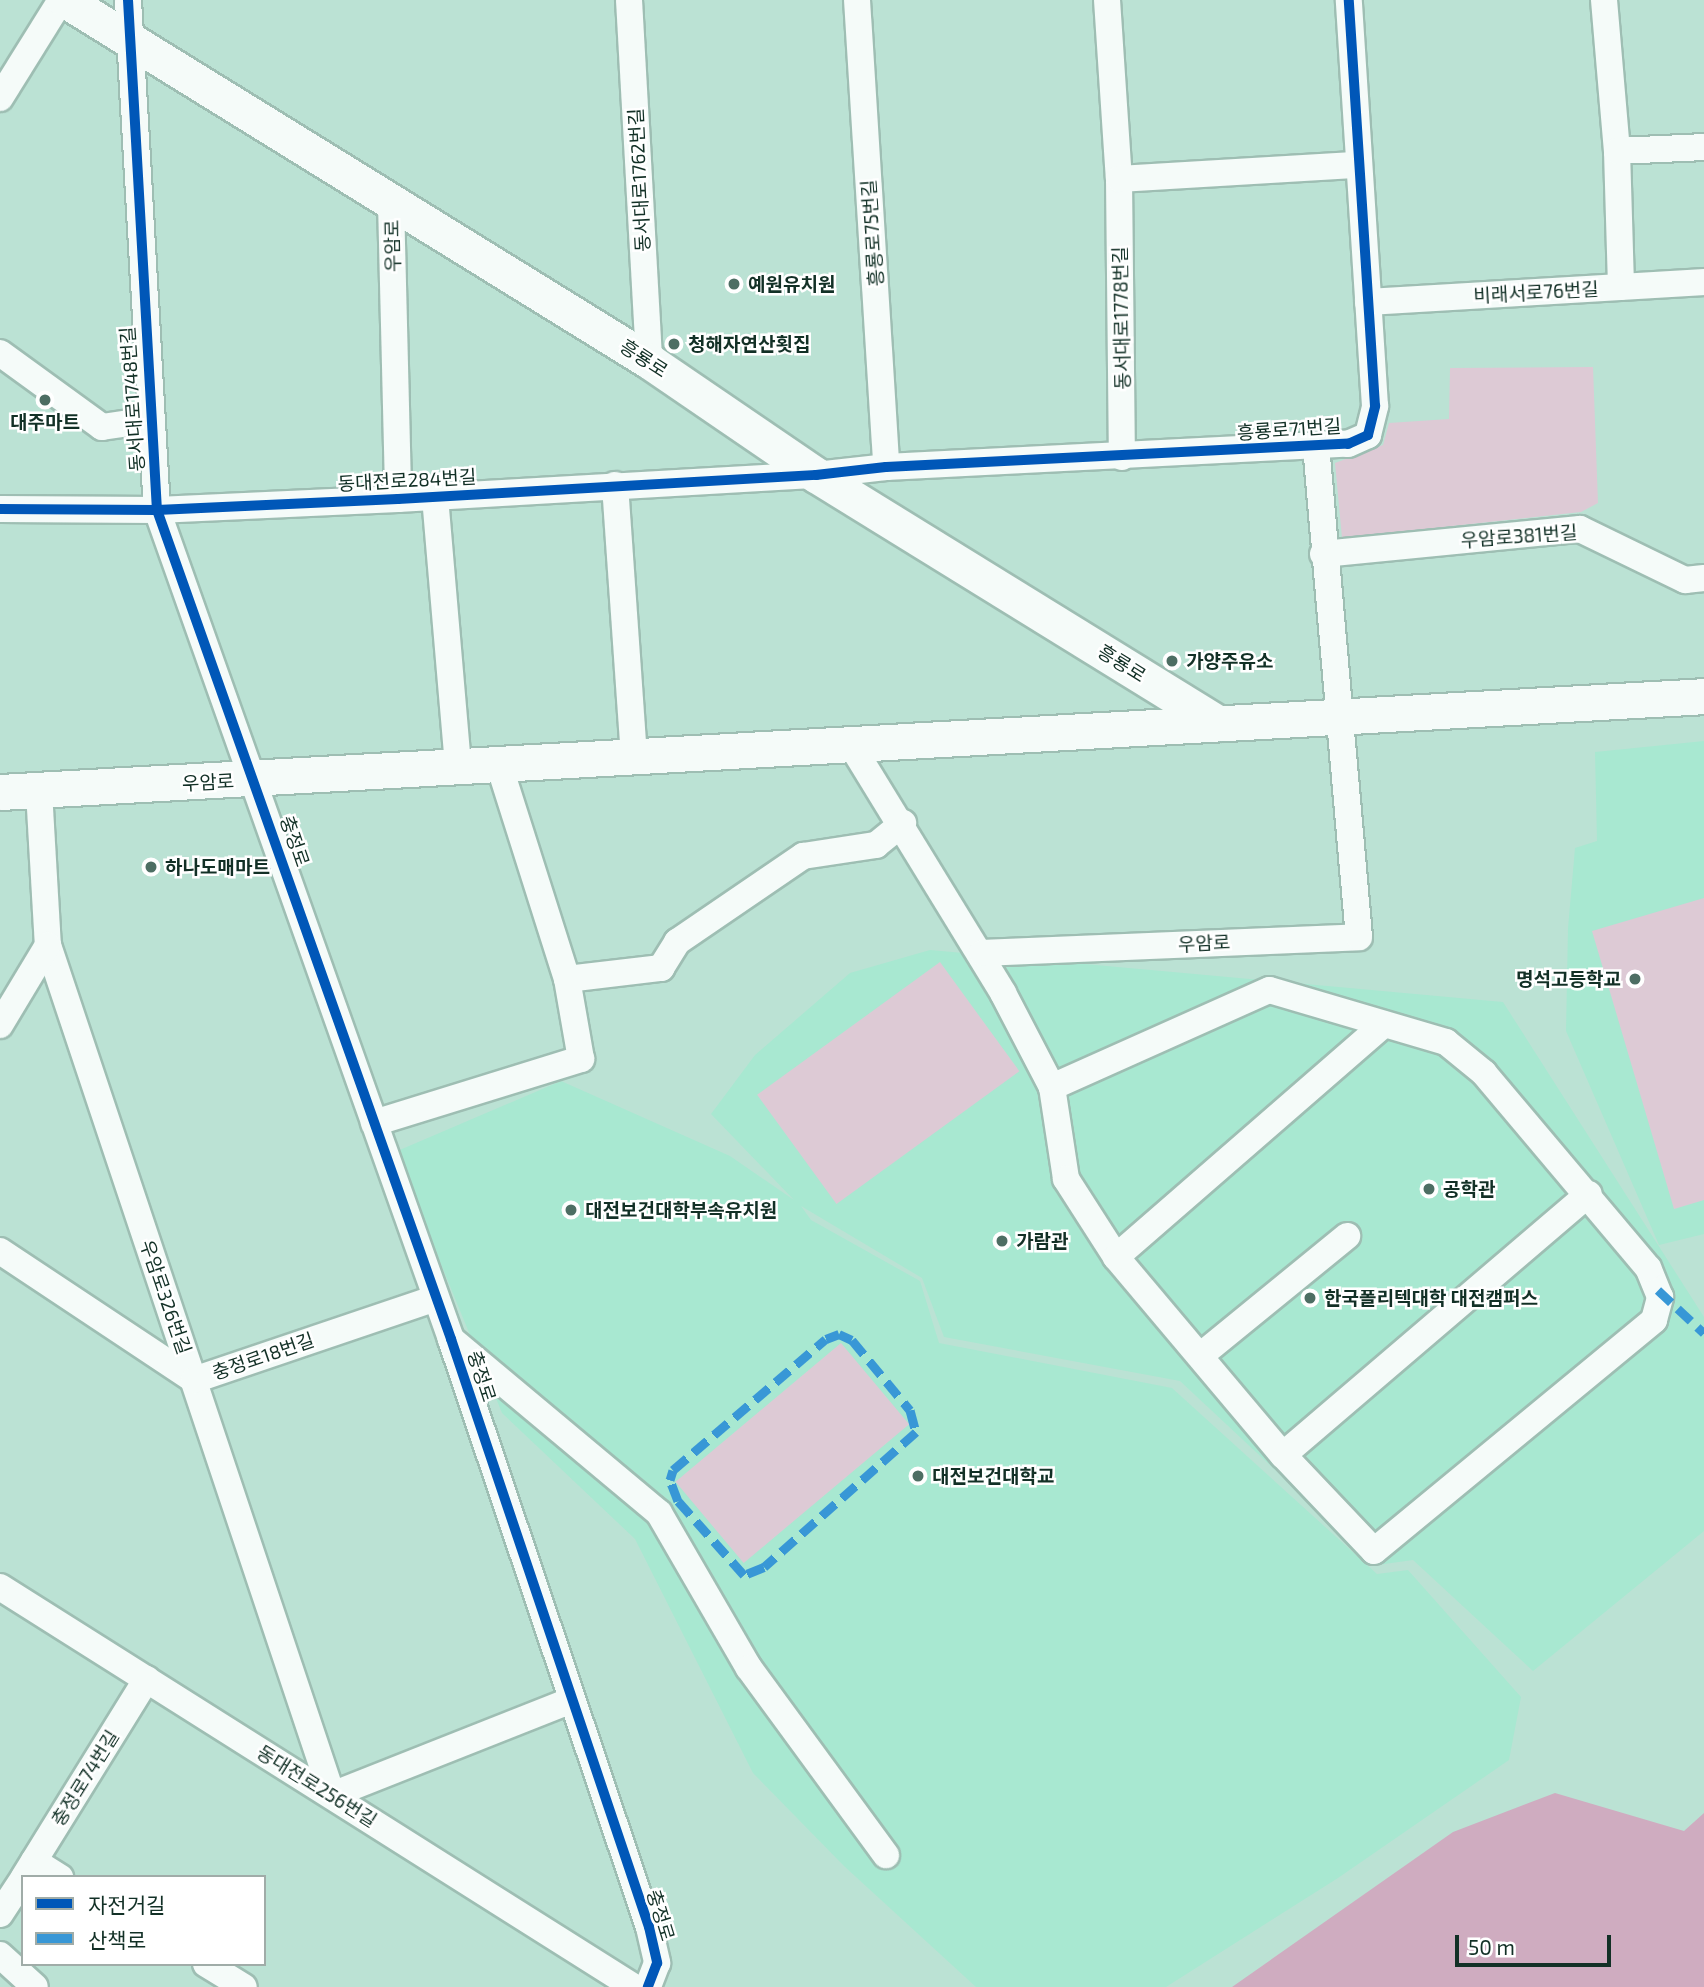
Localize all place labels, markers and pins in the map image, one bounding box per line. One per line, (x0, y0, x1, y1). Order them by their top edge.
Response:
place label: 예원유치원 (748, 273, 835, 295)
marker: 예원유치원 (726, 276, 742, 292)
place label: 청해자연산횟집 (688, 333, 810, 355)
marker: 청해자연산횟집 (666, 336, 682, 352)
marker: 대주마트 (37, 392, 53, 408)
place label: 대주마트 (10, 411, 80, 433)
place label: 가양주유소 (1186, 650, 1273, 672)
marker: 가양주유소 (1164, 653, 1180, 669)
place label: 하나도매마트 (165, 856, 270, 878)
marker: 하나도매마트 (143, 859, 159, 875)
place label: 명석고등학교 (1516, 968, 1621, 990)
marker: 명석고등학교 (1627, 971, 1643, 987)
place label: 공학관 (1443, 1178, 1495, 1200)
marker: 공학관 (1421, 1181, 1437, 1197)
place label: 대전보건대학부속유치원 (585, 1199, 777, 1221)
marker: 대전보건대학부속유치원 (563, 1202, 579, 1218)
place label: 가람관 (1016, 1230, 1068, 1252)
marker: 가람관 (994, 1233, 1010, 1249)
place label: 한국폴리텍대학 대전캠퍼스 (1324, 1287, 1538, 1309)
marker: 한국폴리텍대학 대전캠퍼스 (1302, 1290, 1318, 1306)
place label: 대전보건대학교 (932, 1465, 1054, 1487)
marker: 대전보건대학교 (910, 1468, 926, 1484)

